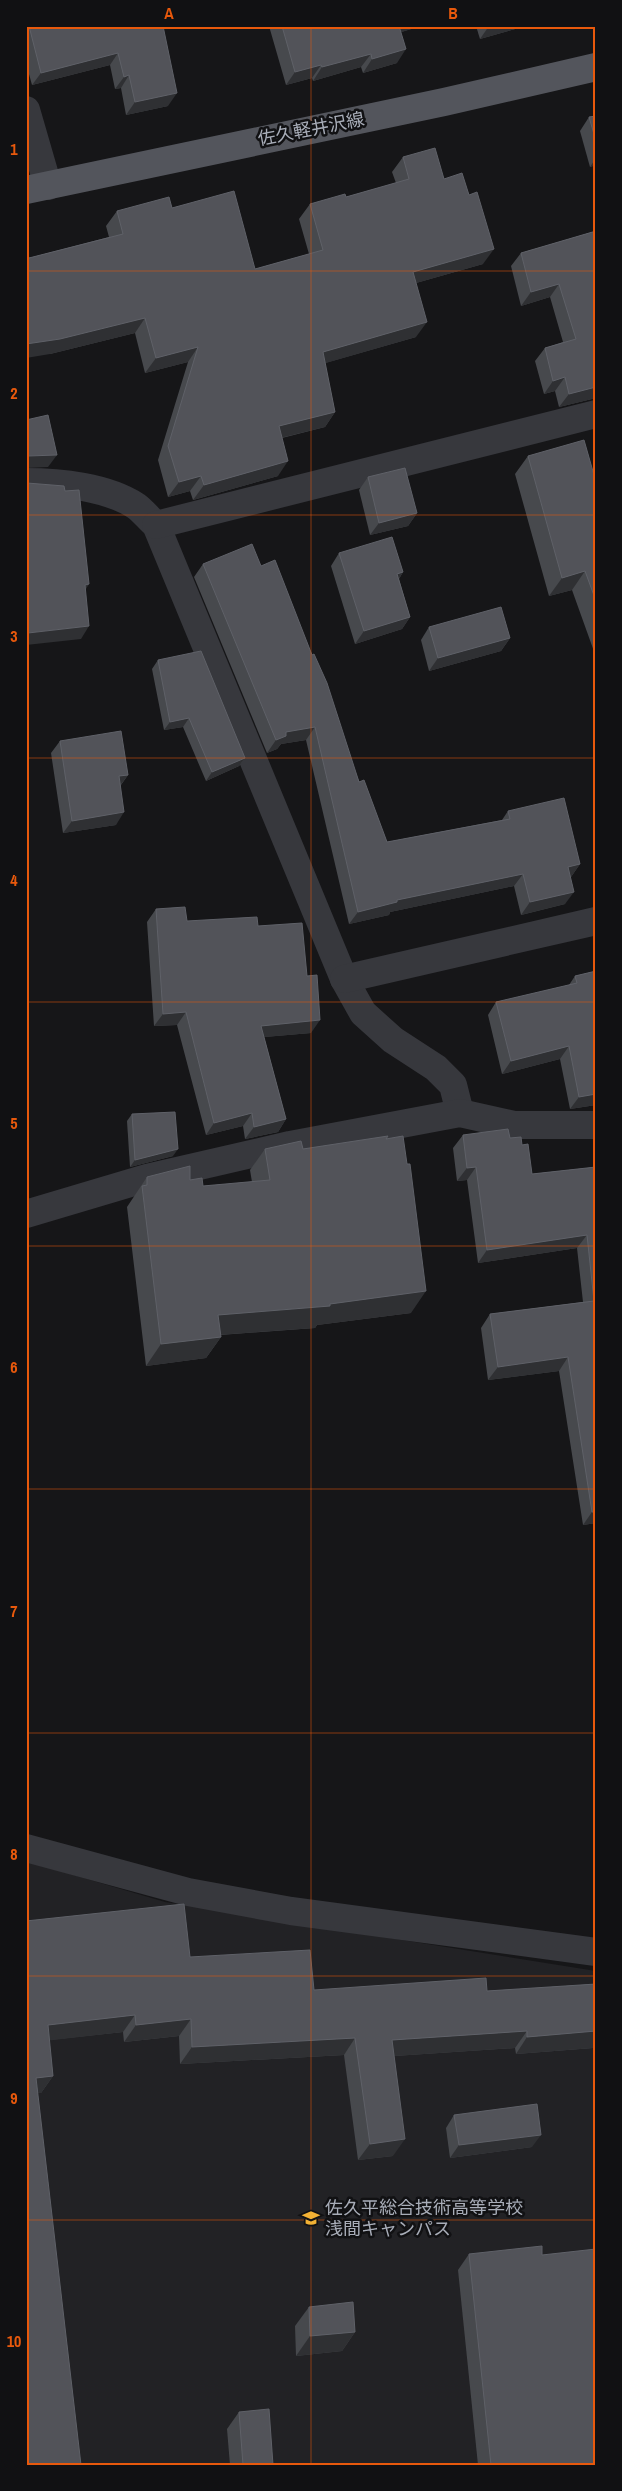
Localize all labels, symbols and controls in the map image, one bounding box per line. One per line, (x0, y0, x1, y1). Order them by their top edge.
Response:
text: A (164, 2, 174, 24)
text: B (448, 2, 458, 24)
street label: 佐久軽井沢線 (256, 106, 366, 151)
text: 1 (10, 138, 18, 160)
text: 2 (10, 382, 18, 404)
text: 3 (10, 625, 18, 647)
text: 4 (10, 869, 18, 891)
text: 5 (10, 1112, 18, 1134)
text: 6 (10, 1356, 18, 1378)
text: 7 (10, 1600, 18, 1622)
text: 8 (10, 1843, 18, 1865)
text: 9 (10, 2087, 18, 2109)
place label: 佐久平総合技術高等学校 浅間キャンパス (325, 2195, 523, 2241)
school or university icon: 佐久平総合技術高等学校 浅間キャンパス (301, 2208, 321, 2228)
text: 10 (7, 2330, 21, 2352)

